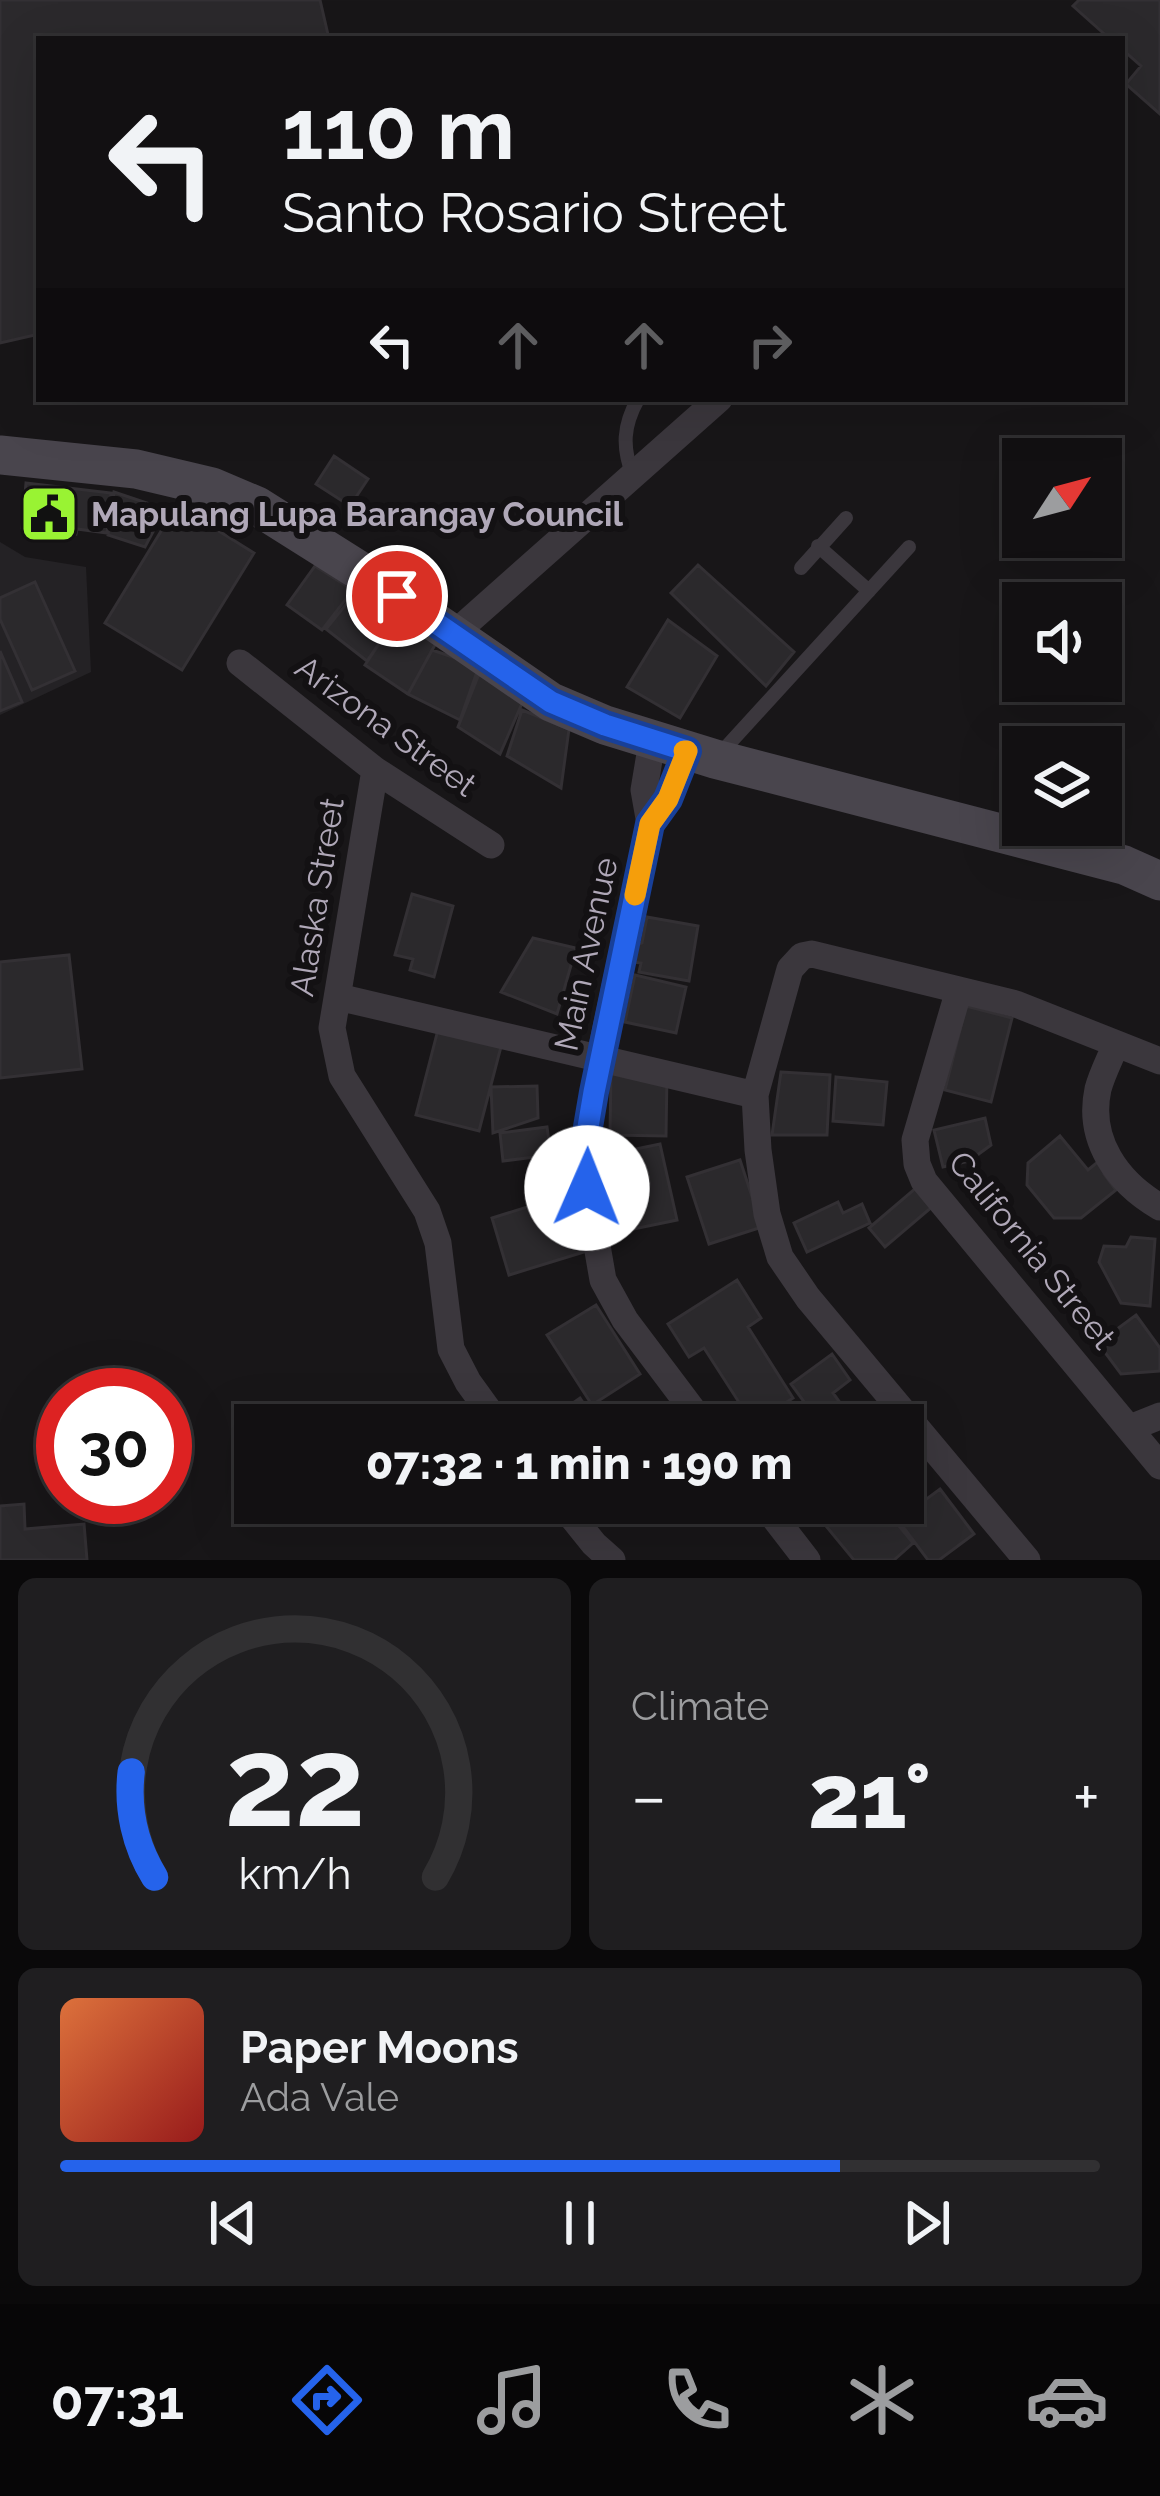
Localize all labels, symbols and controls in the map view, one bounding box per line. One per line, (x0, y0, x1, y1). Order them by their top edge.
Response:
text: 110 m (282, 80, 515, 179)
icon: left (84, 84, 240, 240)
text: Santo Rosario Street (282, 181, 787, 245)
icon: left (359, 312, 425, 378)
icon: ahead (485, 312, 551, 378)
icon: ahead (611, 312, 677, 378)
icon: right (737, 312, 803, 378)
north arrow (1002, 438, 1122, 558)
map controls (1002, 438, 1122, 846)
public building icon: Mapulang Lupa Barangay Council (18, 483, 80, 545)
place label: Mapulang Lupa Barangay Council (91, 495, 624, 534)
pin (346, 545, 448, 647)
icon: arrive (364, 563, 430, 629)
button: sound (1002, 582, 1122, 702)
street label: Arizona Street (288, 647, 484, 805)
button: layers (1002, 726, 1122, 846)
street label: Alaska Street (282, 795, 352, 999)
street label: Main Avenue (547, 854, 625, 1054)
position arrow (524, 1125, 650, 1251)
street label: California Street (940, 1143, 1124, 1357)
speed limit sign: 30 (36, 1368, 192, 1524)
text: 07:32 · 1 min · 190 m (366, 1437, 792, 1490)
text: Climate (631, 1683, 769, 1729)
text: 22 (224, 1709, 365, 1855)
text: 21° (808, 1743, 931, 1849)
text: − (631, 1758, 667, 1835)
text: + (1073, 1758, 1100, 1835)
text: km/h (238, 1849, 351, 1899)
text: Paper Moons (240, 2021, 519, 2074)
text: Ada Vale (240, 2074, 399, 2120)
icon: previous (200, 2190, 266, 2256)
icon: pause (547, 2190, 613, 2256)
icon: next (894, 2190, 960, 2256)
icon: directions (285, 2358, 369, 2442)
icon: music (470, 2358, 554, 2442)
icon: phone (655, 2358, 739, 2442)
icon: climate (840, 2358, 924, 2442)
icon: car (1025, 2358, 1109, 2442)
text: 07:31 (51, 2368, 184, 2432)

